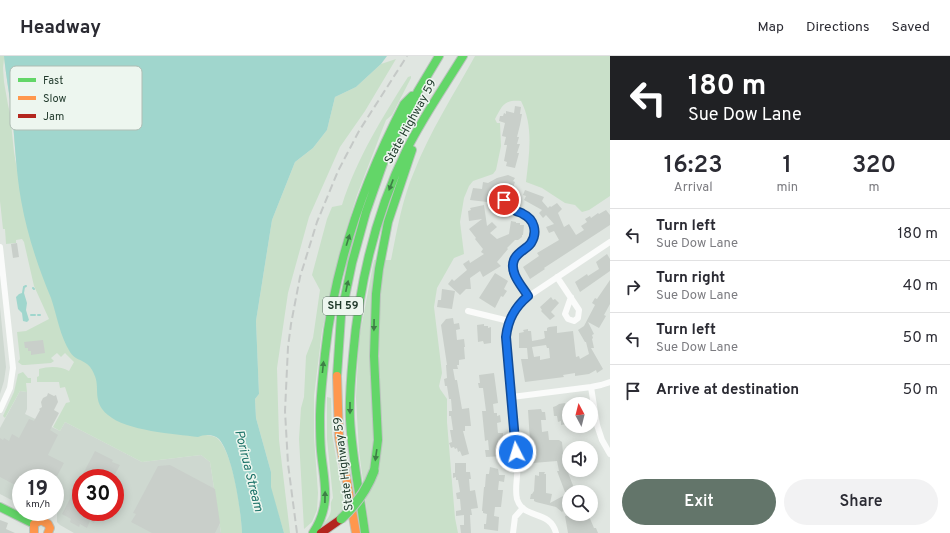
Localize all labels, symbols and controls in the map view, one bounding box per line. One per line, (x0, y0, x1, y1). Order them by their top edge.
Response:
text: Headway (20, 16, 101, 40)
text: Map (758, 19, 784, 36)
text: Directions (806, 19, 870, 36)
text: Saved (892, 19, 930, 36)
legend (10, 66, 142, 130)
text: 180 m (688, 69, 766, 105)
icon: left (622, 72, 674, 124)
text: Fast (43, 74, 63, 88)
street label: State Highway 59 (381, 77, 441, 167)
text: Slow (43, 92, 66, 106)
text: Sue Dow Lane (688, 104, 802, 127)
text: Jam (43, 110, 64, 124)
text: 16:23 (664, 151, 723, 181)
text: 1 (783, 151, 792, 181)
text: 320 (852, 151, 896, 181)
one-way arrow (388, 179, 394, 191)
text: Arrival (674, 180, 713, 196)
text: min (776, 180, 798, 196)
text: m (869, 180, 880, 196)
pin (487, 183, 521, 217)
icon: arrive (493, 189, 515, 211)
text: Turn left (656, 217, 716, 236)
icon: left (622, 224, 644, 246)
text: 180 m (898, 225, 938, 244)
one-way arrow (345, 234, 351, 246)
text: Sue Dow Lane (656, 236, 738, 252)
text: Turn right (656, 269, 725, 288)
icon: right (622, 276, 644, 298)
text: 40 m (903, 277, 938, 296)
one-way arrow (345, 280, 351, 292)
text: Sue Dow Lane (656, 288, 738, 304)
road number: SH 59 (323, 297, 363, 315)
one-way arrow (371, 319, 377, 332)
text: Turn left (656, 321, 716, 340)
icon: left (622, 328, 644, 350)
text: 50 m (903, 329, 938, 348)
text: Sue Dow Lane (656, 340, 738, 356)
one-way arrow (320, 361, 326, 373)
icon: arrive (622, 380, 644, 402)
text: Arrive at destination (656, 381, 799, 400)
text: 50 m (903, 381, 938, 400)
north arrow (562, 397, 598, 433)
map controls (562, 397, 598, 521)
one-way arrow (347, 401, 353, 414)
street label: State Highway 59 (330, 416, 358, 512)
water label: Porirua Stream (230, 428, 266, 514)
position arrow (495, 431, 537, 473)
button: sound (562, 441, 598, 477)
one-way arrow (373, 449, 379, 461)
speed limit sign: 30 (72, 469, 124, 521)
text: 19 (28, 477, 48, 503)
button: Exit (622, 479, 776, 525)
button: Share (784, 479, 938, 525)
button: search (562, 485, 598, 521)
one-way arrow (322, 490, 328, 503)
text: km/h (26, 498, 50, 511)

